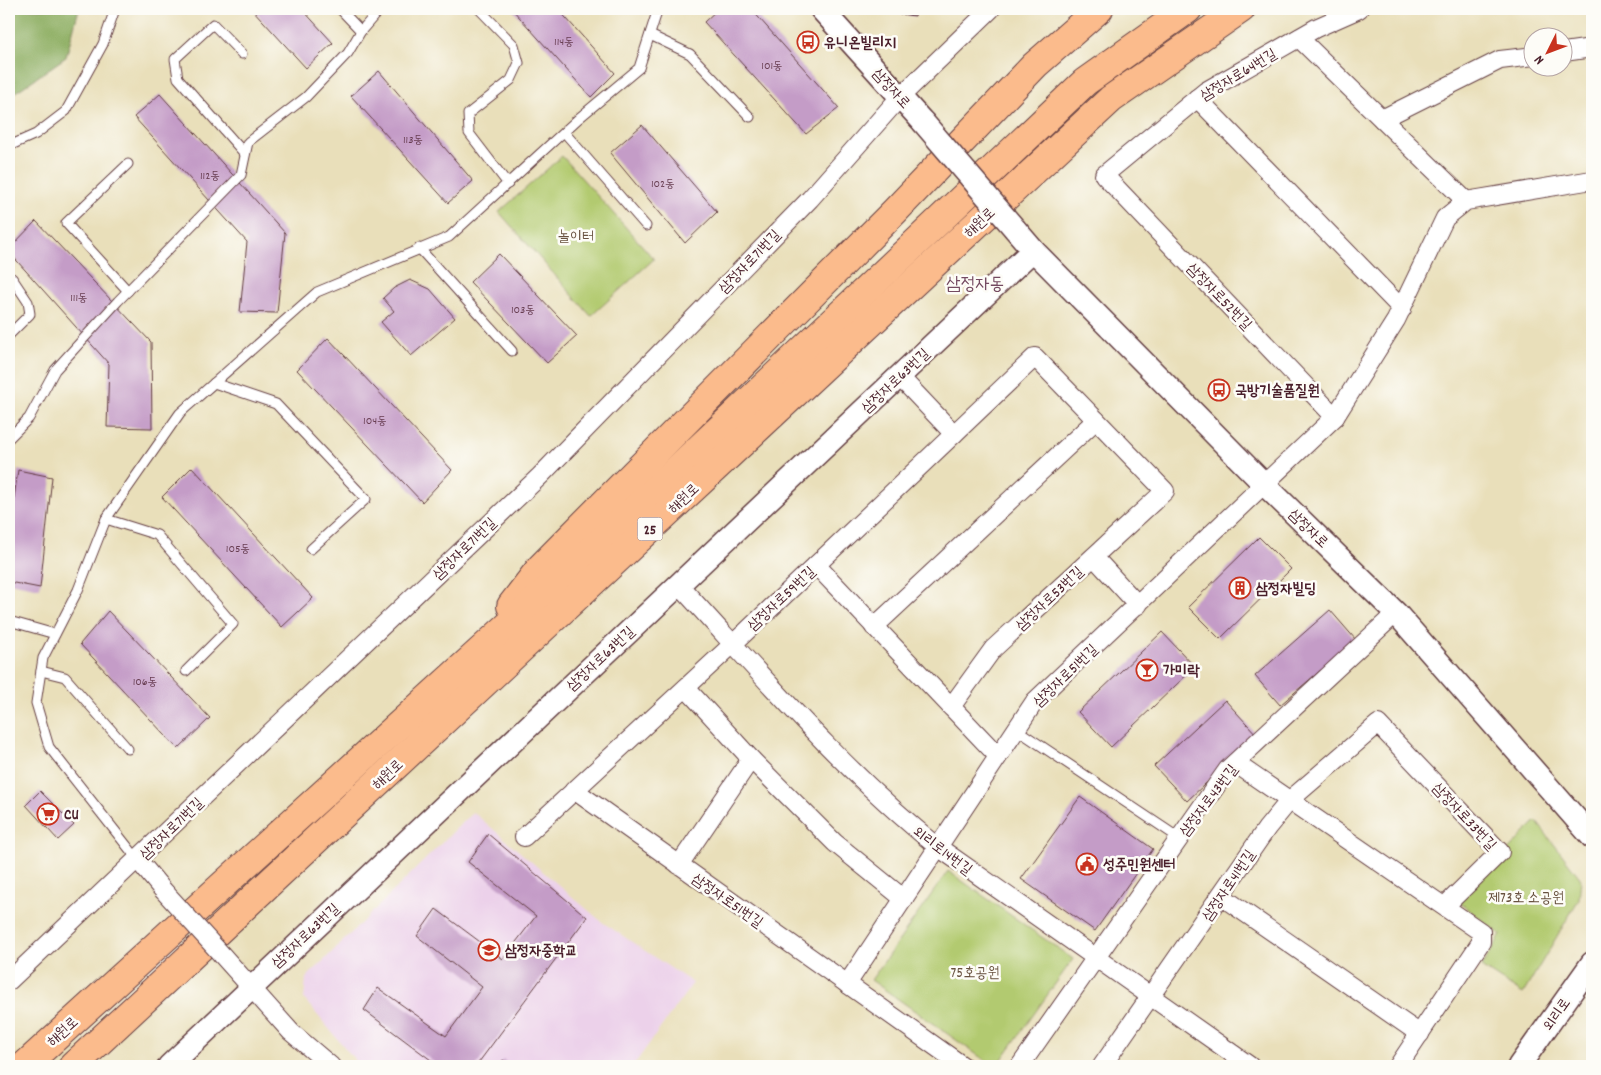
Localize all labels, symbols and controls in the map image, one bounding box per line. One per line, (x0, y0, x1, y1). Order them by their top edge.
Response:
north arrow (1524, 28, 1574, 78)
bus stop icon: 유니온빌리지 (796, 30, 820, 54)
place label: 유니온빌리지 (824, 33, 896, 55)
house number: 114동 (554, 34, 574, 51)
street label: 삼정자로64번길 (1197, 44, 1282, 107)
text: N (1530, 50, 1550, 69)
house number: 101동 (761, 58, 783, 75)
street label: 삼정자로 (866, 64, 915, 115)
house number: 113동 (403, 132, 423, 149)
house number: 112동 (200, 168, 220, 185)
house number: 102동 (651, 176, 675, 193)
street label: 해원로 (960, 203, 1001, 244)
street label: 삼정자로71번길 (714, 225, 787, 299)
park label: 놀이터 (558, 227, 594, 249)
street label: 삼정자로52번길 (1181, 259, 1256, 336)
district label: 삼정자동 (946, 273, 1004, 298)
house number: 111동 (70, 290, 88, 307)
house number: 103동 (511, 302, 535, 319)
street label: 삼정자로63번길 (857, 344, 935, 419)
bus stop icon: 국방기술품질원 (1207, 378, 1231, 402)
place label: 국방기술품질원 (1235, 381, 1320, 403)
house number: 104동 (363, 413, 387, 430)
street label: 해원로 (664, 479, 705, 520)
street label: 삼정자로 (1283, 505, 1333, 554)
street label: 삼정자로71번길 (428, 513, 502, 586)
road number: 25 (638, 518, 662, 540)
house number: 105동 (226, 541, 250, 558)
street label: 삼정자로59번길 (743, 562, 821, 637)
street label: 삼정자로53번길 (1011, 562, 1089, 637)
building icon: 삼정자빌딩 (1228, 576, 1252, 600)
place label: 삼정자빌딩 (1255, 579, 1316, 601)
street label: 삼정자로63번길 (562, 622, 640, 697)
street label: 삼정자로51번길 (1029, 640, 1104, 713)
bar icon: 가미락 (1135, 658, 1159, 682)
place label: 가미락 (1163, 661, 1200, 683)
house number: 106동 (133, 674, 157, 691)
street label: 해원로 (368, 755, 409, 796)
street label: 삼정자로43번길 (1175, 761, 1244, 842)
street label: 삼정자로33번길 (1426, 779, 1501, 856)
street label: 삼정자로71번길 (135, 793, 209, 866)
supermarket icon: CU (36, 802, 60, 826)
place label: CU (64, 805, 79, 827)
street label: 외리로14번길 (907, 822, 976, 881)
street label: 삼정자로41번길 (1198, 846, 1262, 926)
public building icon: 성주민원센터 (1075, 852, 1099, 876)
place label: 성주민원센터 (1103, 855, 1175, 877)
street label: 삼정자로51번길 (687, 869, 767, 934)
park label: 제73호 소공원 (1488, 888, 1564, 910)
street label: 삼정자로63번길 (267, 899, 345, 974)
school or university icon: 삼정자중학교 (477, 938, 501, 962)
place label: 삼정자중학교 (504, 941, 577, 963)
park label: 75호공원 (951, 963, 999, 985)
street label: 외리로 (1538, 994, 1577, 1036)
street label: 해원로 (43, 1012, 84, 1053)

